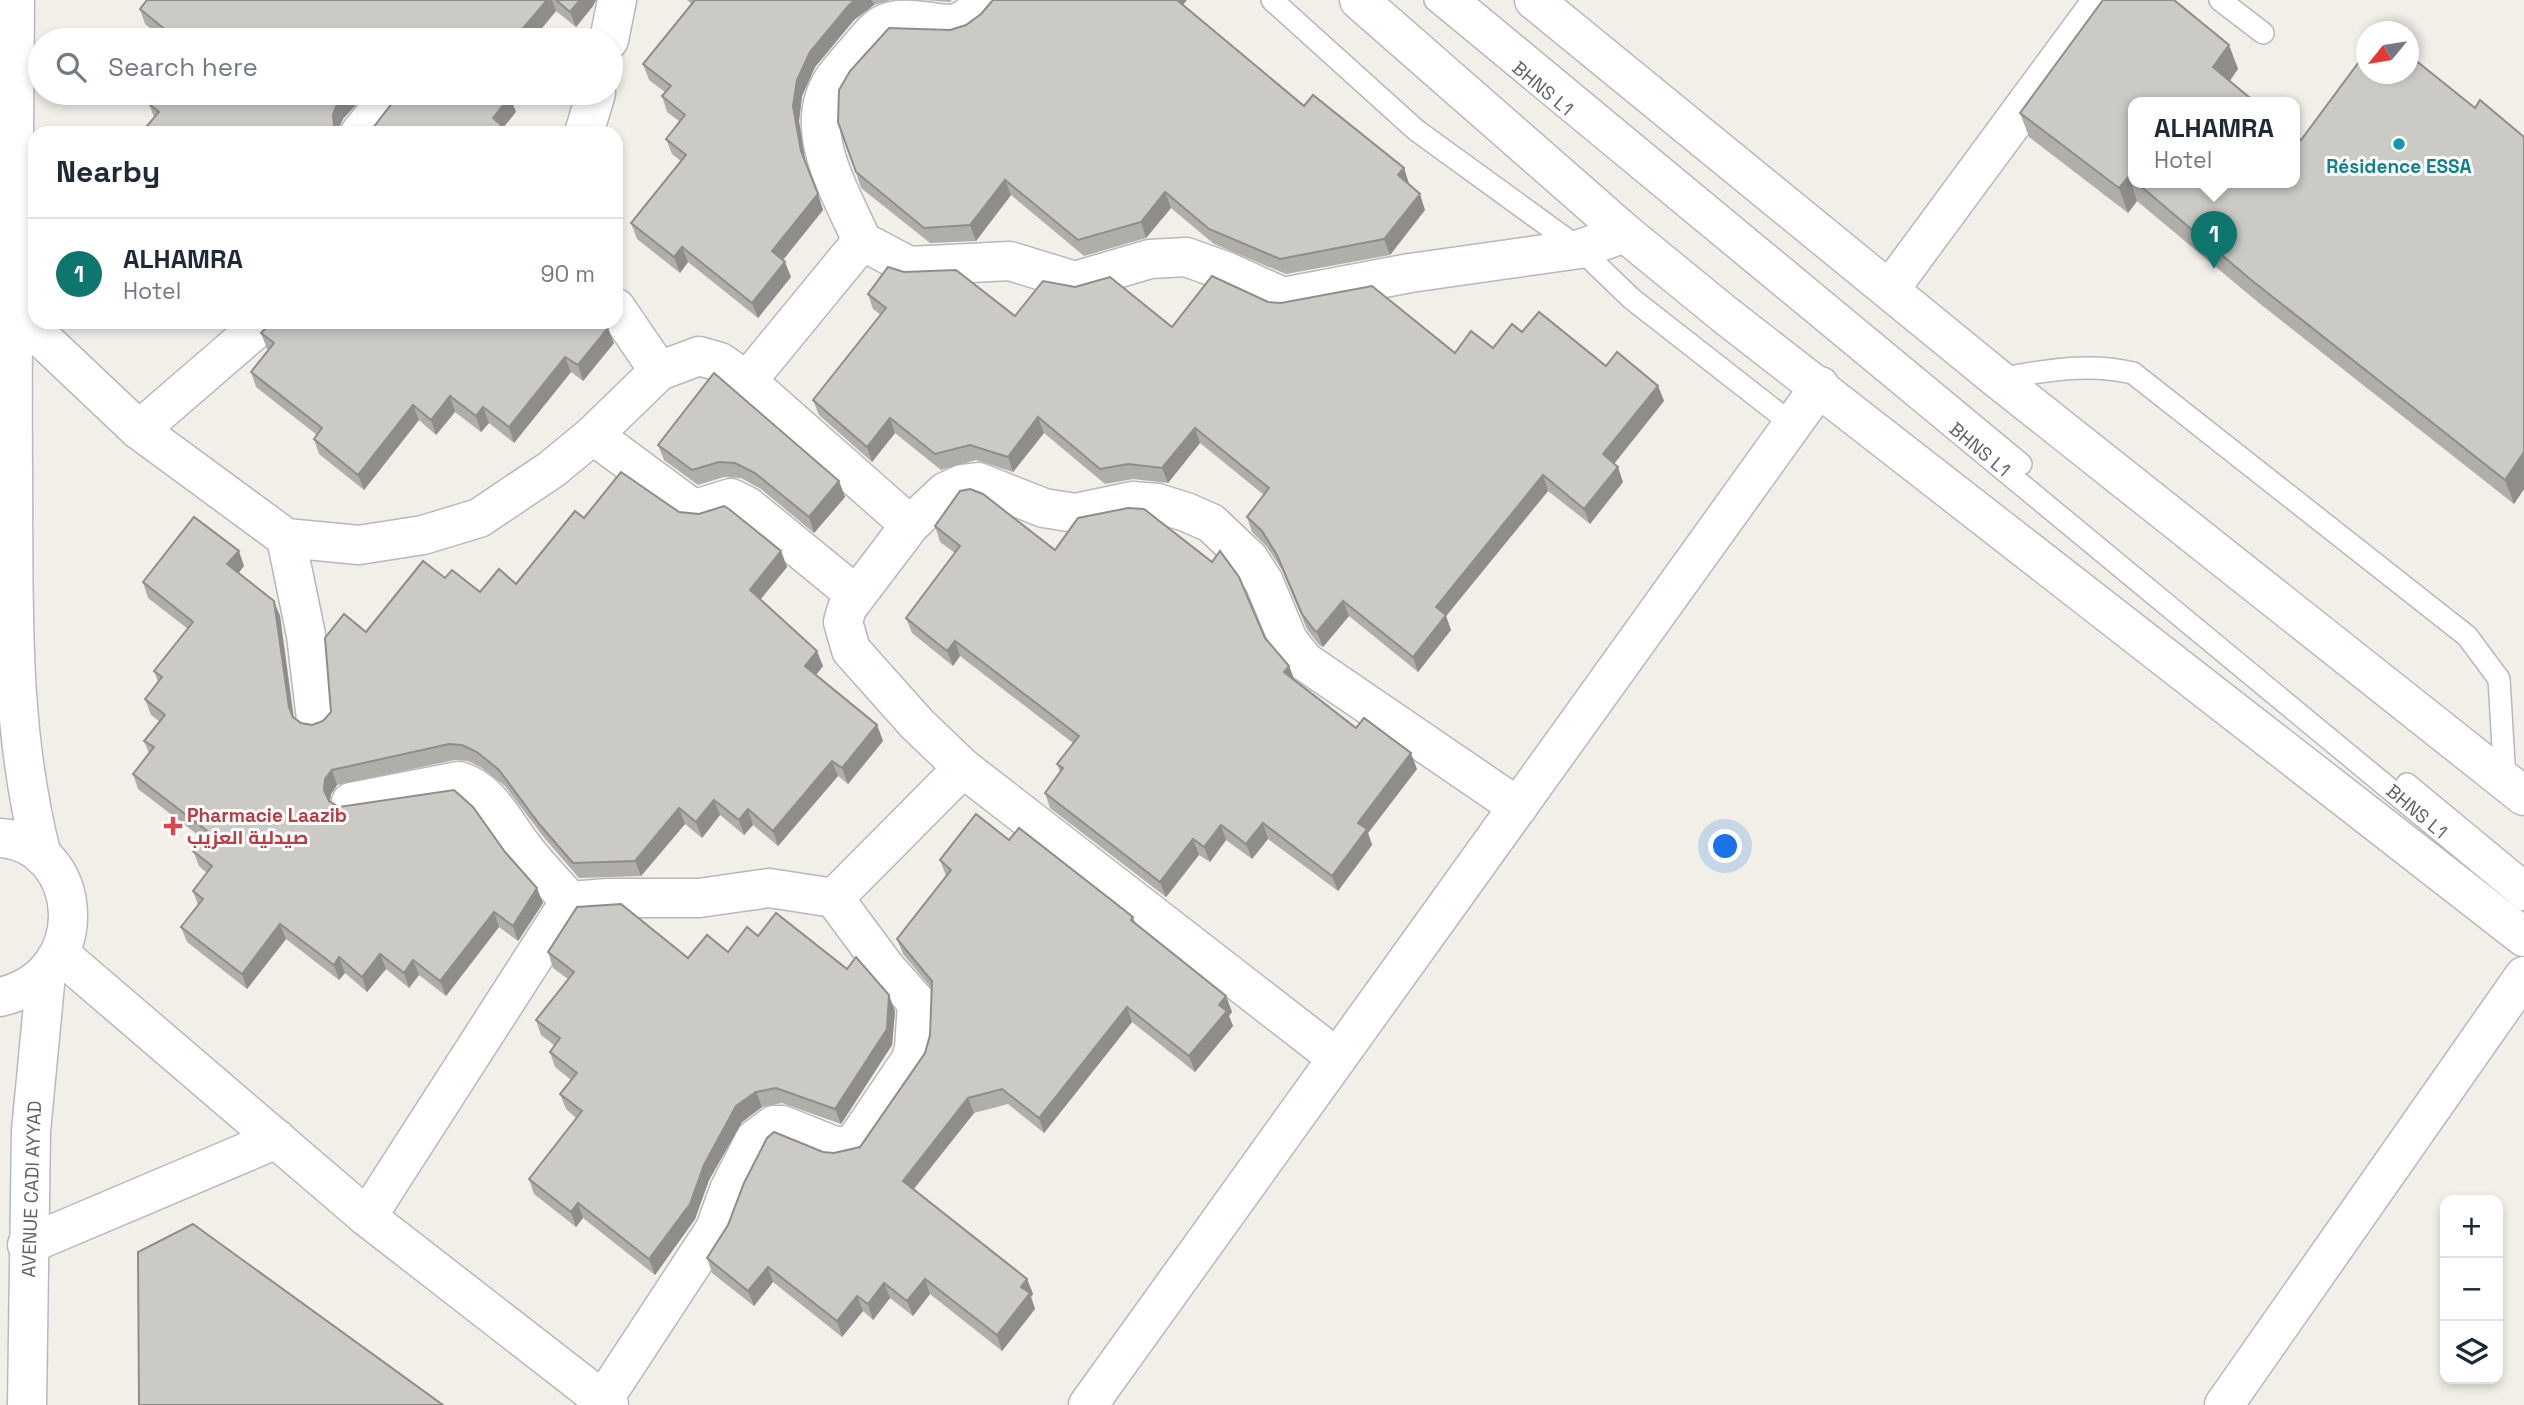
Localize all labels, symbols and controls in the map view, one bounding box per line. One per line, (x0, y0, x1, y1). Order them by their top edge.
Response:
north arrow (2356, 21, 2419, 84)
search box (28, 28, 623, 105)
icon: search (52, 48, 90, 86)
text: Search here (108, 50, 258, 84)
street label: BHNS L1 (1507, 56, 1578, 121)
popup (2128, 97, 2300, 188)
text: ALHAMRA (2154, 111, 2274, 145)
marker: Résidence ESSA (2391, 136, 2407, 152)
text: Hotel (2154, 145, 2212, 175)
text: Nearby (56, 152, 160, 191)
place label: Résidence ESSA (2326, 154, 2472, 179)
pin: 1 (2191, 211, 2237, 269)
text: ALHAMRA (123, 242, 243, 276)
text: 1 (74, 259, 84, 289)
text: 90 m (540, 259, 595, 289)
text: Hotel (123, 276, 181, 306)
street label: BHNS L1 (1944, 417, 2015, 482)
street label: BHNS L1 (2381, 779, 2452, 844)
place label: Pharmacie Laazib صيدلية العزيب (187, 803, 347, 850)
marker: Pharmacie Laazib صيدلية العزيب (165, 818, 181, 834)
your location (1708, 829, 1742, 863)
street label: AVENUE CADI AYYAD (16, 1100, 47, 1278)
map controls (2440, 1195, 2503, 1384)
button: + (2440, 1195, 2503, 1258)
button: − (2440, 1258, 2503, 1321)
button: layers (2440, 1321, 2503, 1384)

